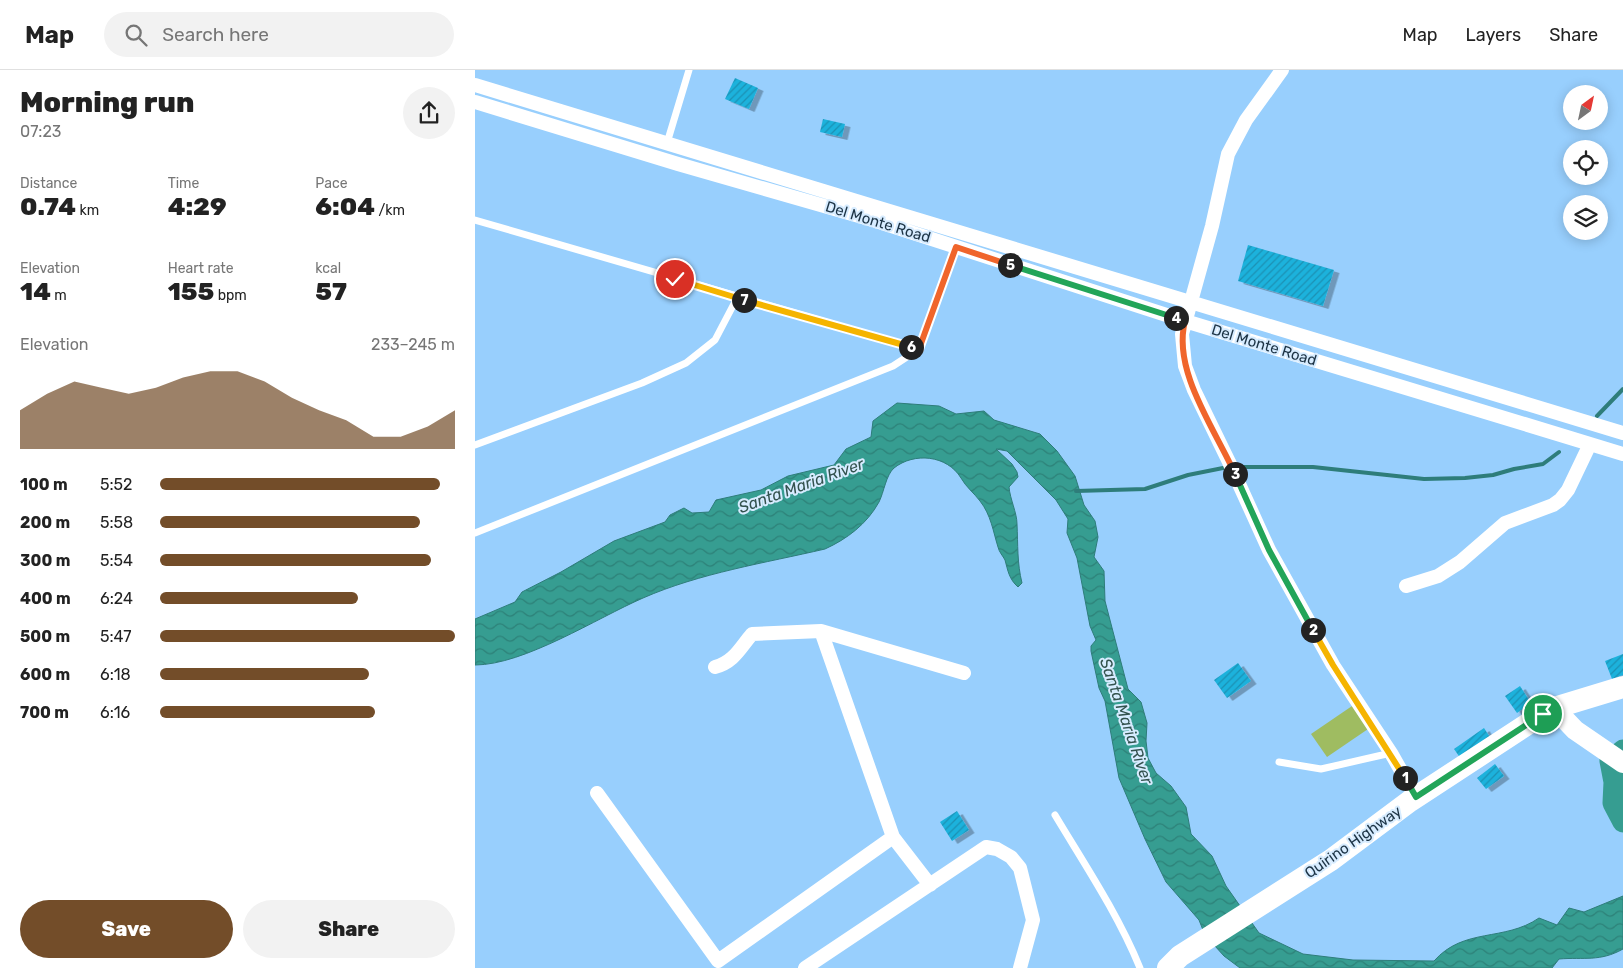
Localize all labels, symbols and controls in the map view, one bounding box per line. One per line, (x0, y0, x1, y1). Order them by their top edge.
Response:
search box (104, 12, 454, 57)
text: Map (25, 21, 74, 49)
icon: search (122, 21, 150, 49)
text: Search here (162, 23, 269, 46)
text: Map (1403, 24, 1438, 46)
text: Layers (1466, 24, 1521, 46)
text: Share (1549, 24, 1598, 46)
north arrow (1563, 85, 1607, 130)
map controls (1563, 85, 1608, 240)
text: Morning run (20, 86, 194, 119)
button: share (403, 87, 455, 139)
text: 07:23 (20, 122, 61, 141)
button: locate (1563, 140, 1608, 185)
text: Distance (20, 175, 77, 192)
text: Time (168, 175, 199, 192)
text: Pace (315, 175, 347, 192)
text: 0.74 (20, 192, 76, 221)
text: 4:29 (168, 192, 227, 221)
text: 6:04 (315, 192, 375, 221)
button: layers (1563, 195, 1608, 240)
street label: Del Monte Road (823, 197, 933, 247)
text: km (76, 202, 99, 219)
text: /km (375, 202, 405, 219)
pin: 5 (997, 252, 1023, 278)
text: 5 (1006, 257, 1015, 274)
pin (654, 258, 696, 300)
text: Elevation (20, 260, 80, 277)
text: Heart rate (168, 260, 234, 277)
text: kcal (315, 260, 341, 277)
icon: check (661, 265, 689, 293)
text: 14 (20, 277, 51, 306)
text: 155 (168, 277, 214, 306)
text: 57 (315, 277, 347, 306)
text: m (51, 287, 67, 304)
text: bpm (214, 287, 247, 304)
pin: 7 (731, 288, 757, 312)
text: 7 (740, 292, 749, 309)
pin: 4 (1163, 306, 1189, 330)
text: 4 (1172, 310, 1181, 327)
street label: Del Monte Road (1209, 320, 1319, 370)
pin: 6 (899, 334, 923, 360)
text: Elevation (20, 335, 89, 354)
text: 233–245 m (371, 335, 455, 354)
text: 6 (907, 339, 916, 356)
water label: Santa Maria River (736, 454, 867, 517)
pin: 3 (1223, 462, 1247, 486)
text: 3 (1231, 466, 1240, 483)
text: 100 m (20, 475, 68, 494)
text: 5:52 (100, 475, 133, 494)
text: 200 m (20, 513, 70, 532)
text: 5:58 (100, 513, 133, 532)
text: 300 m (20, 551, 70, 570)
text: 5:54 (100, 551, 133, 570)
text: 400 m (20, 589, 71, 608)
text: 6:24 (100, 589, 133, 608)
pin: 2 (1301, 618, 1325, 642)
text: 2 (1309, 622, 1318, 639)
text: 500 m (20, 627, 70, 646)
text: 5:47 (100, 627, 131, 646)
water label: Santa Maria River (1096, 656, 1157, 787)
text: 600 m (20, 665, 70, 684)
text: 6:18 (100, 665, 131, 684)
pin (1522, 693, 1564, 735)
icon: arrive (1529, 700, 1557, 728)
text: 700 m (20, 703, 69, 722)
text: 6:16 (100, 703, 130, 722)
pin: 1 (1393, 766, 1417, 790)
text: 1 (1402, 770, 1409, 787)
street label: Quirino Highway (1301, 802, 1405, 882)
button: Save (20, 900, 233, 958)
button: Share (243, 900, 455, 958)

